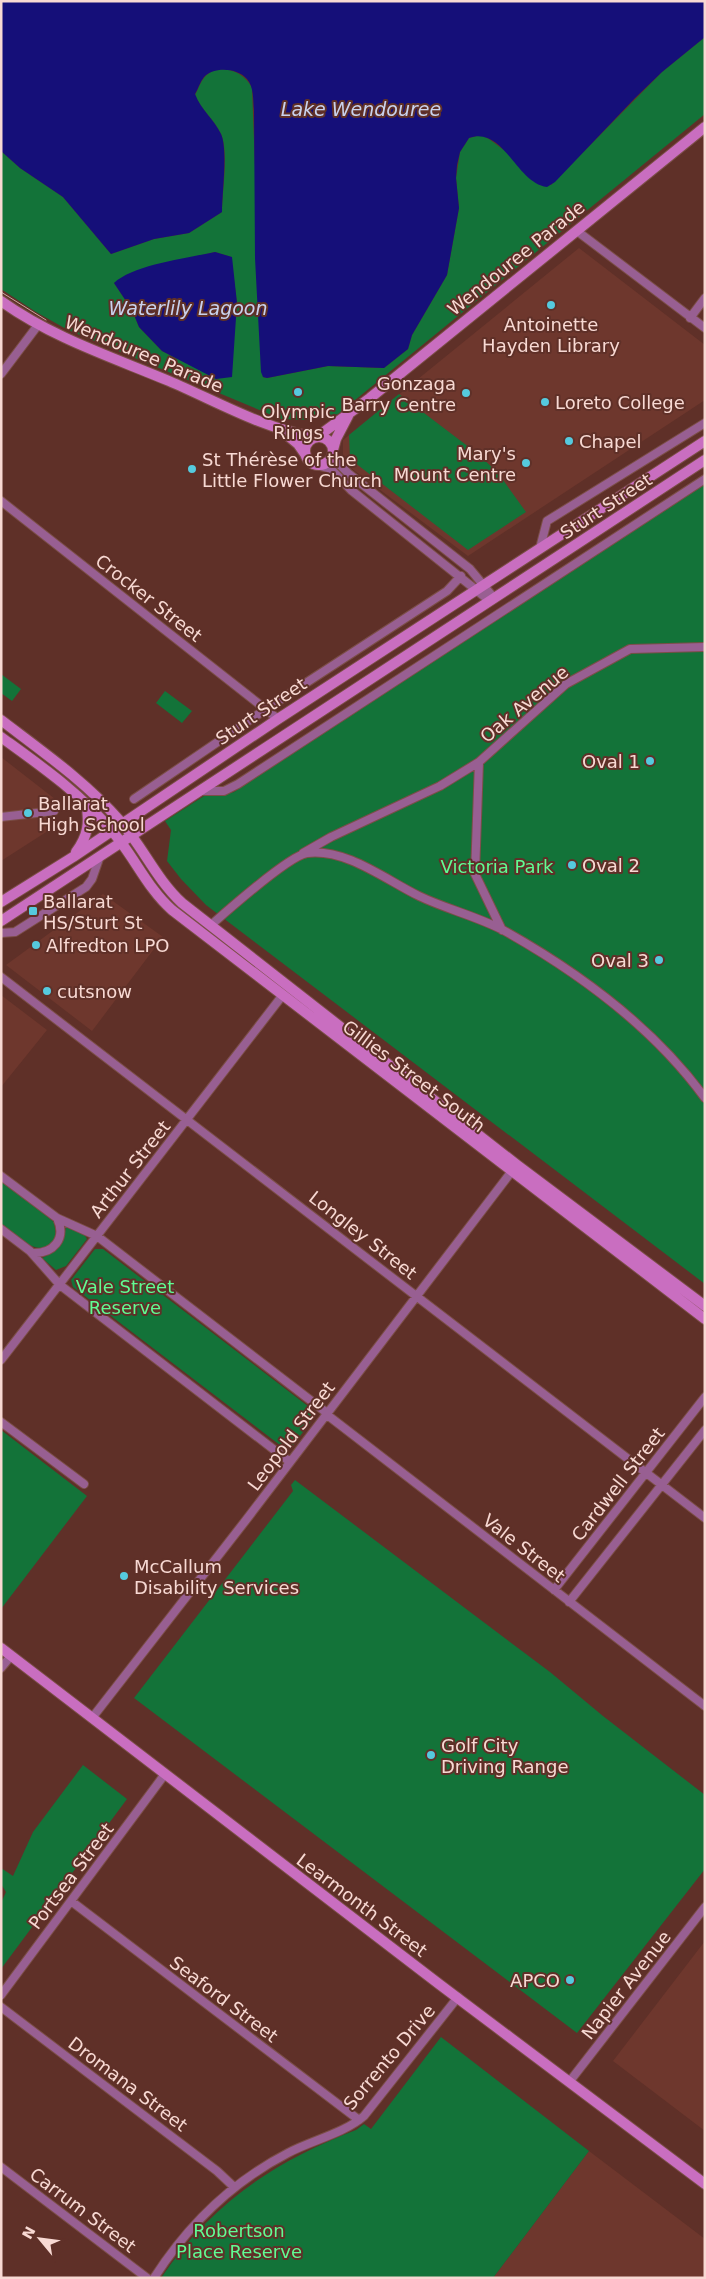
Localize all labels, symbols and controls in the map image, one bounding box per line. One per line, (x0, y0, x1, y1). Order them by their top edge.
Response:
water label: Lake Wendouree (281, 98, 441, 120)
street label: Wendouree Parade (443, 196, 589, 320)
water label: Waterlily Lagoon (108, 297, 268, 319)
marker: Antoinette Hayden Library (545, 299, 557, 311)
street label: Wendouree Parade (62, 311, 226, 397)
place label: Antoinette Hayden Library (482, 314, 620, 356)
place label: Gonzaga Barry Centre (342, 373, 456, 415)
marker: Olympic Rings (292, 386, 304, 398)
marker: Gonzaga Barry Centre (460, 387, 472, 399)
place label: Loreto College (555, 392, 685, 413)
marker: Loreto College (539, 396, 551, 408)
place label: Olympic Rings (261, 401, 335, 443)
place label: Chapel (579, 431, 642, 452)
marker: Chapel (563, 435, 575, 447)
place label: Mary's Mount Centre (394, 443, 516, 485)
place label: St Thérèse of the Little Flower Church (202, 449, 382, 491)
marker: Mary's Mount Centre (520, 457, 532, 469)
marker: St Thérèse of the Little Flower Church (186, 463, 198, 475)
street label: Sturt Street (556, 469, 656, 543)
street label: Crocker Street (92, 550, 206, 646)
street label: Oak Avenue (476, 661, 572, 747)
street label: Sturt Street (212, 673, 310, 749)
place label: Oval 1 (582, 751, 640, 772)
marker: Oval 1 (644, 755, 656, 767)
place label: Ballarat High School (38, 793, 145, 835)
marker: Ballarat High School (22, 807, 34, 819)
place label: Oval 2 (582, 855, 640, 876)
park label: Victoria Park (441, 856, 554, 877)
marker: Oval 2 (566, 859, 578, 871)
place label: Ballarat HS/Sturt St (43, 891, 143, 933)
marker: Ballarat HS/Sturt St (27, 905, 39, 917)
place label: Alfredton LPO (46, 935, 169, 956)
marker: Alfredton LPO (30, 939, 42, 951)
place label: Oval 3 (591, 950, 649, 971)
marker: Oval 3 (653, 954, 665, 966)
place label: cutsnow (57, 981, 132, 1002)
marker: cutsnow (41, 985, 53, 997)
street label: Gillies Street South (339, 1016, 489, 1136)
street label: Arthur Street (86, 1116, 174, 1222)
street label: Longley Street (305, 1186, 421, 1284)
park label: Vale Street Reserve (76, 1276, 174, 1318)
street label: Leopold Street (243, 1377, 339, 1495)
street label: Cardwell Street (567, 1423, 669, 1545)
street label: Vale Street (479, 1509, 569, 1587)
place label: McCallum Disability Services (134, 1556, 299, 1598)
marker: McCallum Disability Services (118, 1570, 130, 1582)
place label: Golf City Driving Range (441, 1735, 569, 1777)
marker: Golf City Driving Range (425, 1749, 437, 1761)
street label: Portsea Street (24, 1819, 118, 1933)
street label: Learmonth Street (293, 1849, 431, 1961)
street label: Napier Avenue (577, 1927, 675, 2043)
street label: Seaford Street (166, 1952, 282, 2046)
place label: APCO (510, 1970, 560, 1991)
marker: APCO (564, 1974, 576, 1986)
street label: Sorrento Drive (339, 2000, 439, 2114)
street label: Dromana Street (64, 2032, 192, 2136)
street label: Carrum Street (26, 2163, 140, 2257)
north arrow (15, 2214, 65, 2264)
park label: Robertson Place Reserve (176, 2220, 302, 2262)
text: N (19, 2224, 38, 2242)

